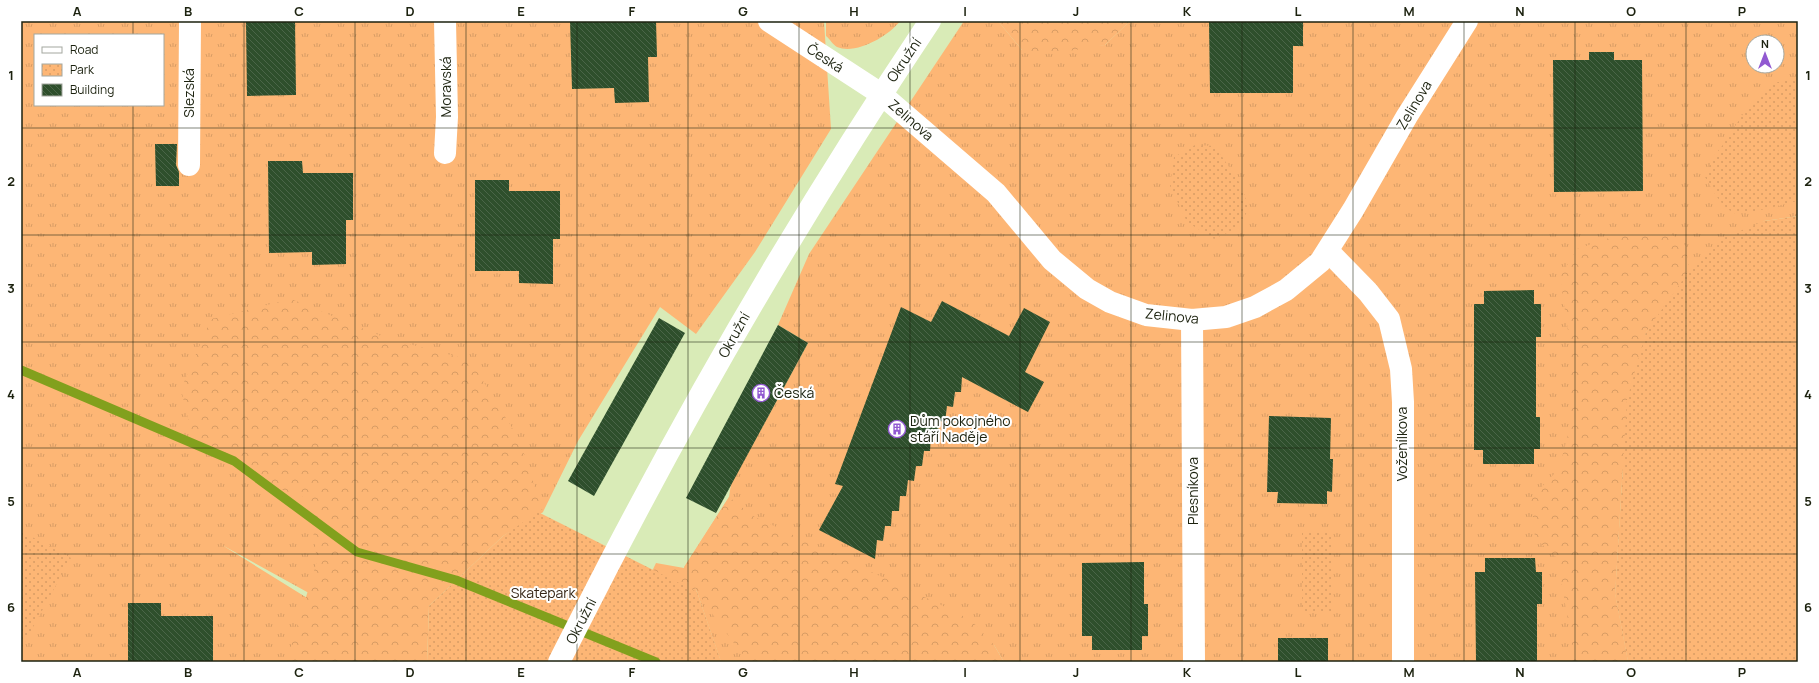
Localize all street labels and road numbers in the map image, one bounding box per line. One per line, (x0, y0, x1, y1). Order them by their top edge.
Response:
street label: Okružní (882, 34, 925, 86)
street label: Česká (803, 39, 847, 77)
street label: Moravská (436, 56, 455, 118)
street label: Slezská (179, 68, 198, 118)
street label: Zelinova (1392, 77, 1436, 133)
street label: Zelinova (885, 95, 938, 145)
street label: Zelinova (1144, 303, 1200, 328)
street label: Okružní (713, 309, 754, 361)
street label: Voženílkova (1392, 407, 1411, 481)
street label: Plesníkova (1183, 457, 1202, 525)
street label: Okružní (561, 594, 600, 647)

